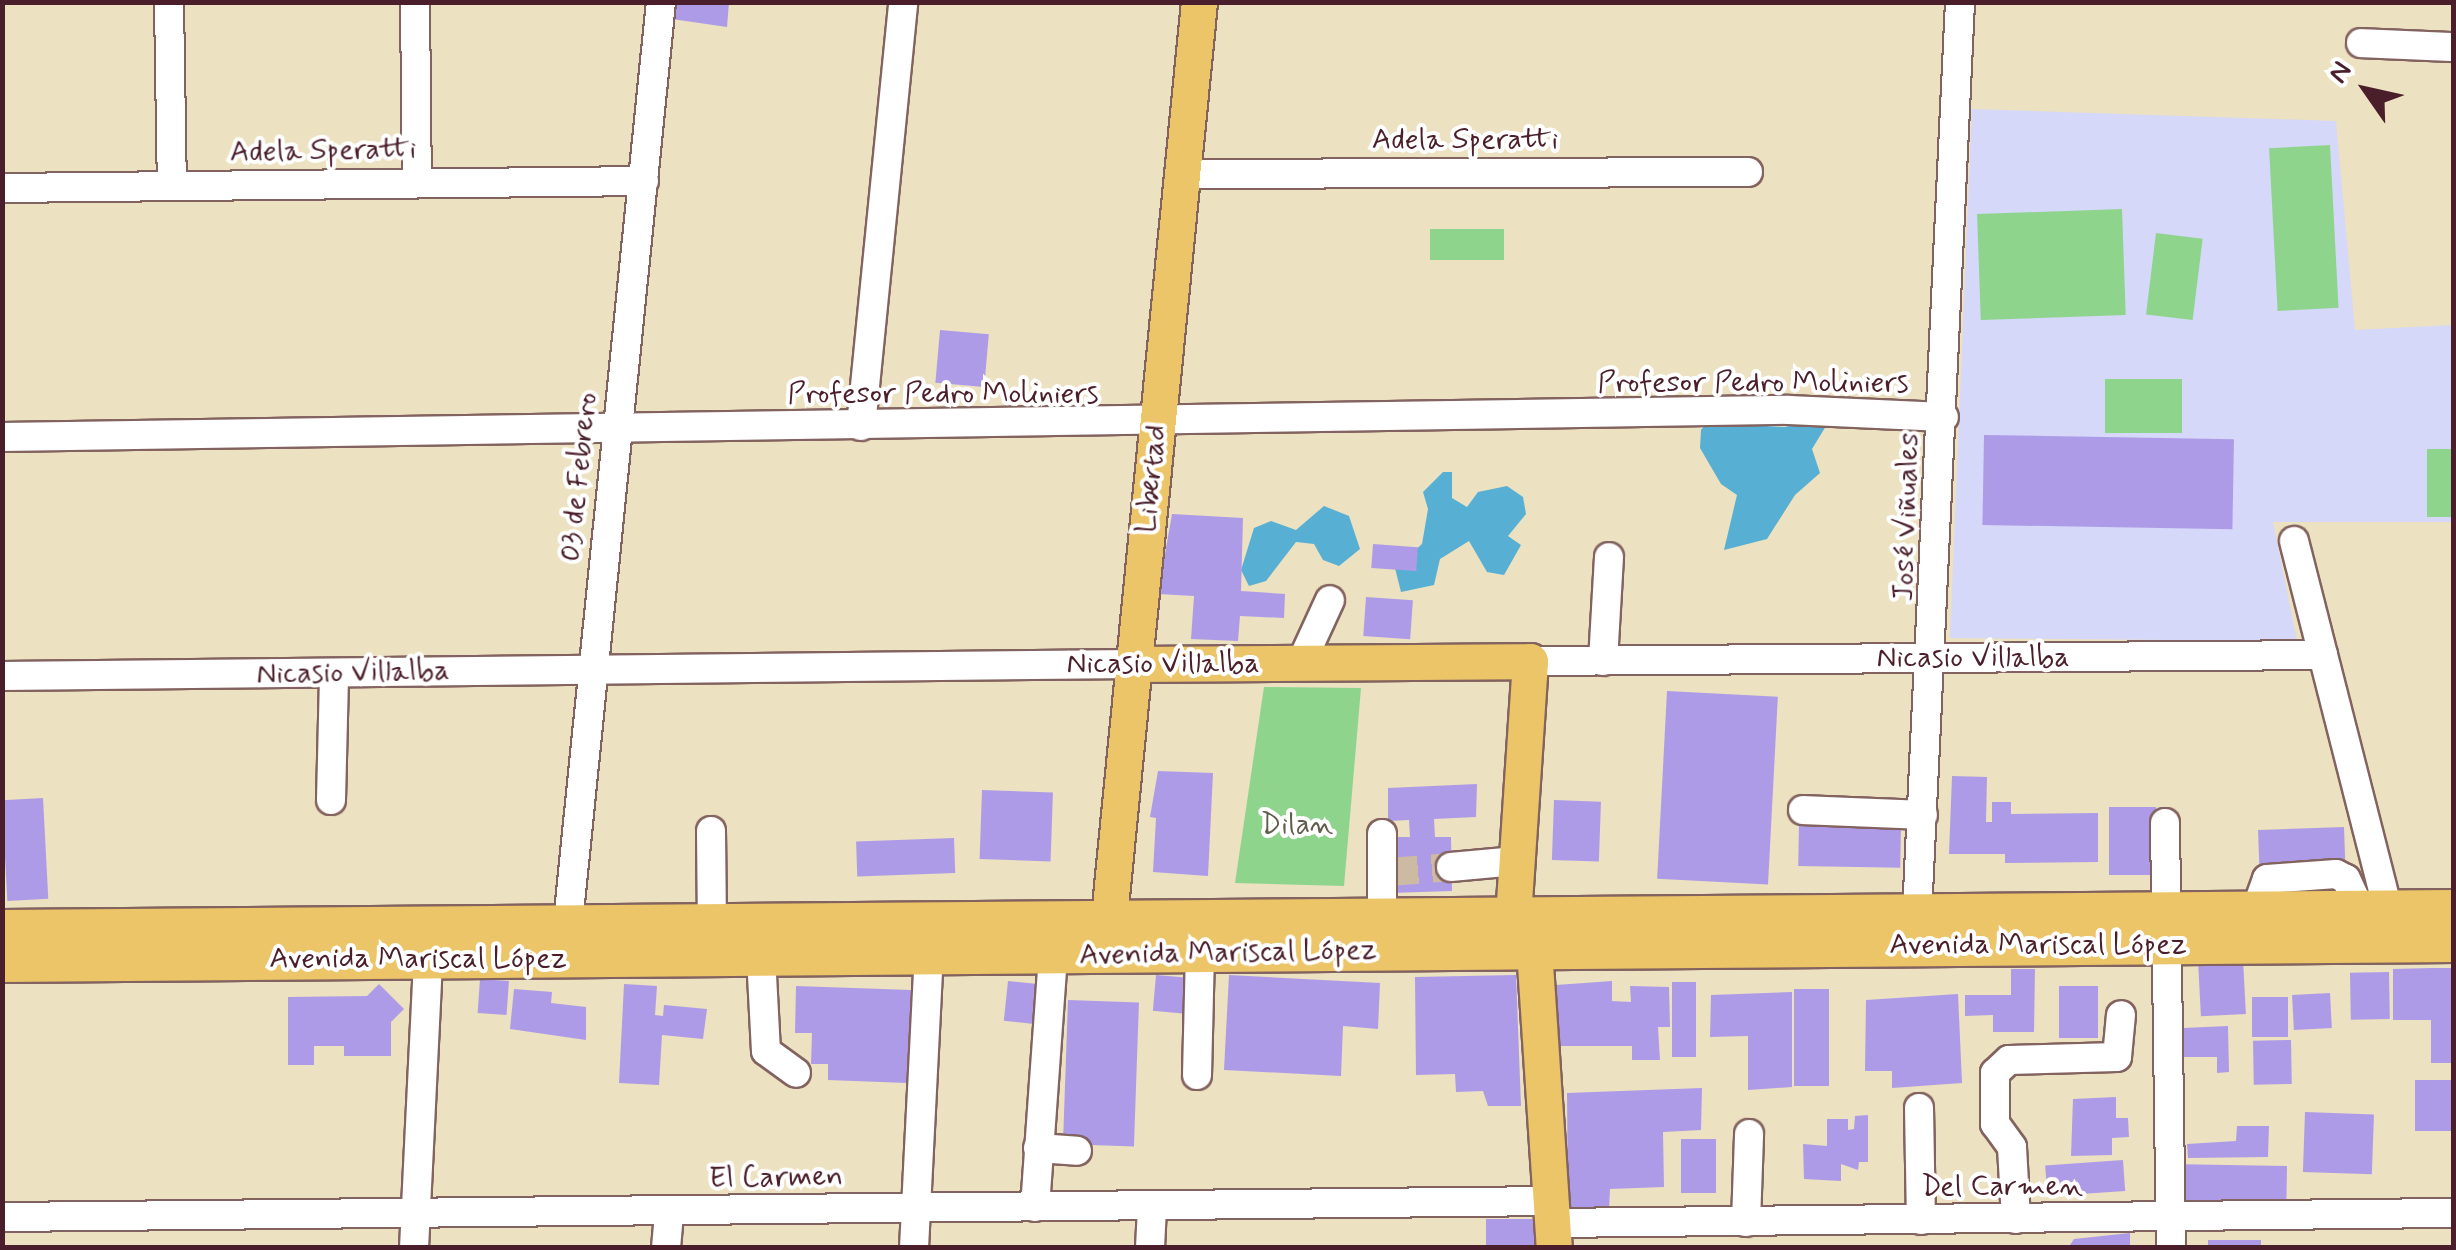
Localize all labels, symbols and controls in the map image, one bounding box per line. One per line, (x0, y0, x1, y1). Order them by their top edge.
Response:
north arrow (2316, 40, 2416, 140)
text: N (2320, 55, 2361, 91)
street label: Adela Speratti (1371, 122, 1559, 158)
street label: Adela Speratti (228, 131, 418, 171)
street label: Profesor Pedro Moliniers (1598, 365, 1908, 401)
street label: Profesor Pedro Moliniers (788, 376, 1098, 412)
street label: 03 de Febrero (552, 389, 606, 565)
street label: Libertad (1128, 423, 1176, 535)
street label: José Viñuales (1886, 432, 1928, 602)
street label: Nicasio Villalba (1877, 640, 2069, 676)
street label: Nicasio Villalba (1067, 646, 1259, 682)
street label: Nicasio Villalba (257, 653, 449, 693)
park label: Dilan (1261, 807, 1333, 843)
street label: Avenida Mariscal López (1887, 927, 2189, 963)
street label: Avenida Mariscal López (1077, 932, 1379, 974)
street label: Avenida Mariscal López (267, 941, 569, 977)
street label: El Carmen (704, 1159, 848, 1197)
street label: Del Carmen (1922, 1169, 2082, 1205)

